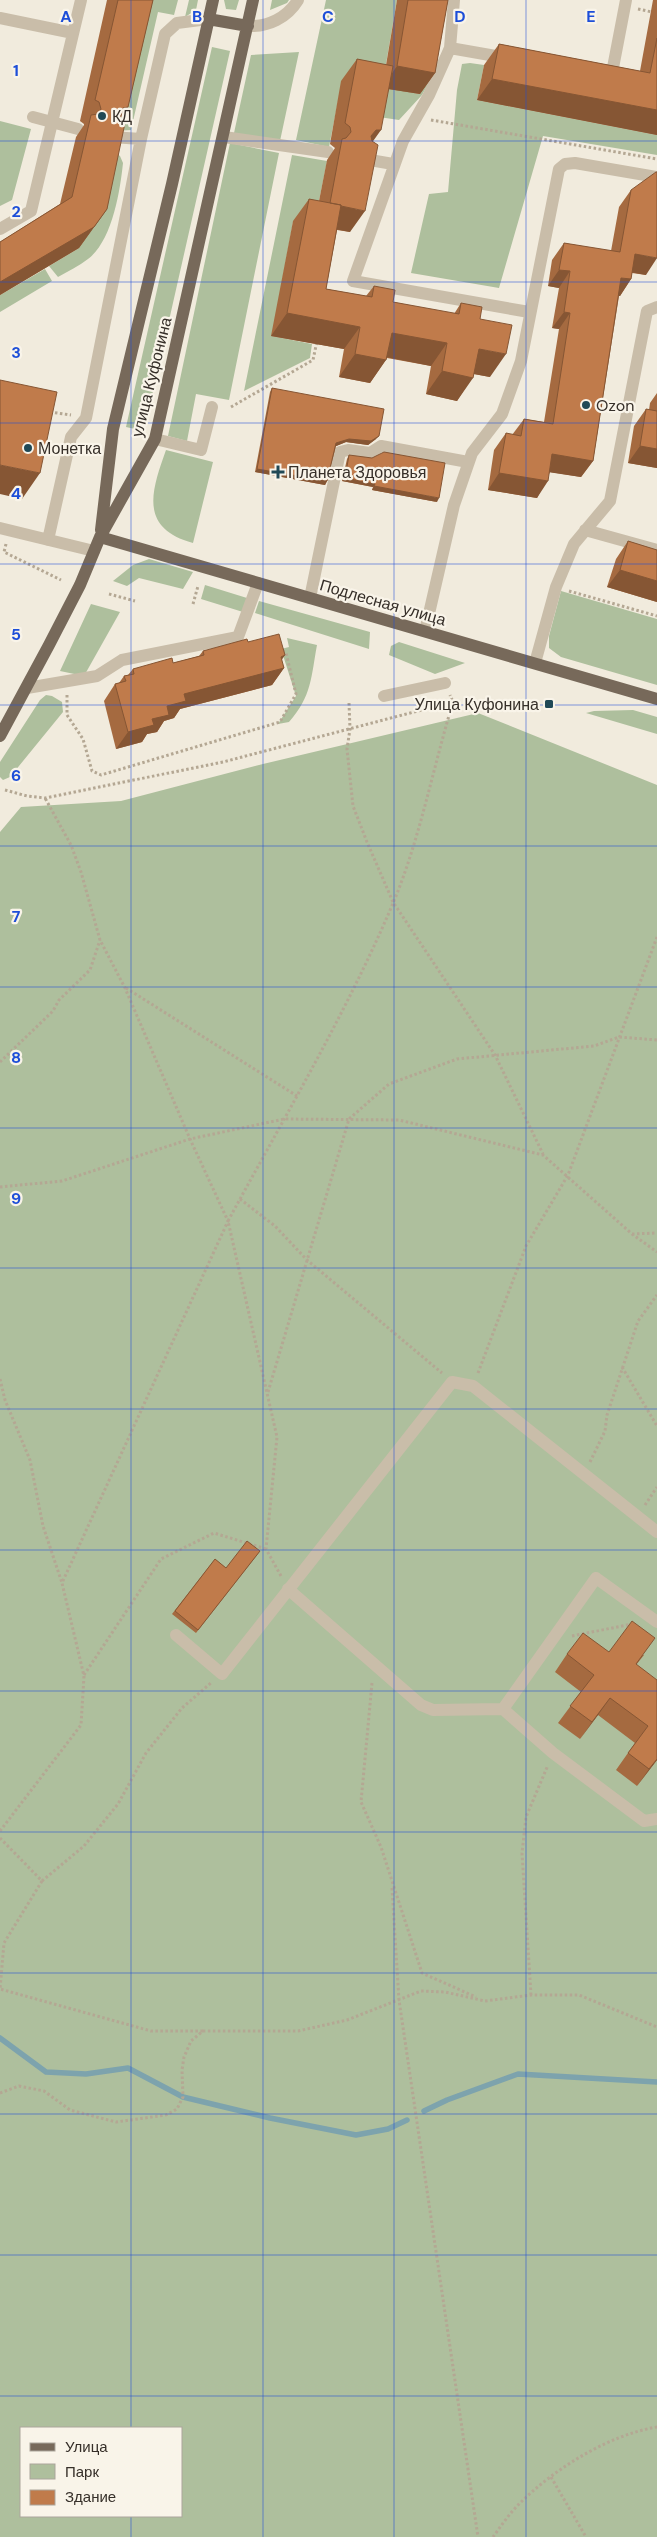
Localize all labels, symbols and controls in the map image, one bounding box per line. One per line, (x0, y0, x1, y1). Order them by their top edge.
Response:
text: A (60, 6, 72, 27)
text: B (192, 6, 202, 27)
text: C (322, 6, 334, 27)
text: D (454, 6, 466, 27)
text: E (586, 6, 596, 27)
text: 1 (13, 60, 19, 81)
place label: КД (112, 106, 132, 127)
marker: КД (96, 110, 108, 122)
text: 2 (11, 201, 21, 222)
street label: улица Куфонина (126, 315, 177, 439)
text: 3 (11, 342, 21, 363)
place label: Ozon (596, 395, 634, 416)
marker: Ozon (580, 399, 592, 411)
place label: Монетка (38, 438, 101, 459)
marker: Монетка (22, 442, 34, 454)
place label: Планета Здоровья (288, 462, 426, 483)
marker: Планета Здоровья (272, 466, 284, 478)
text: 4 (11, 483, 21, 504)
street label: Подлесная улица (317, 574, 448, 631)
text: 5 (11, 624, 21, 645)
place label: Улица Куфонина (415, 694, 539, 715)
marker: Улица Куфонина (543, 698, 555, 710)
text: 6 (11, 765, 21, 786)
text: 7 (12, 906, 21, 927)
text: 8 (11, 1047, 21, 1068)
text: 9 (11, 1188, 21, 1209)
legend (20, 2427, 182, 2517)
text: Улица (65, 2437, 108, 2457)
text: Парк (65, 2462, 99, 2482)
text: Здание (65, 2487, 116, 2507)

